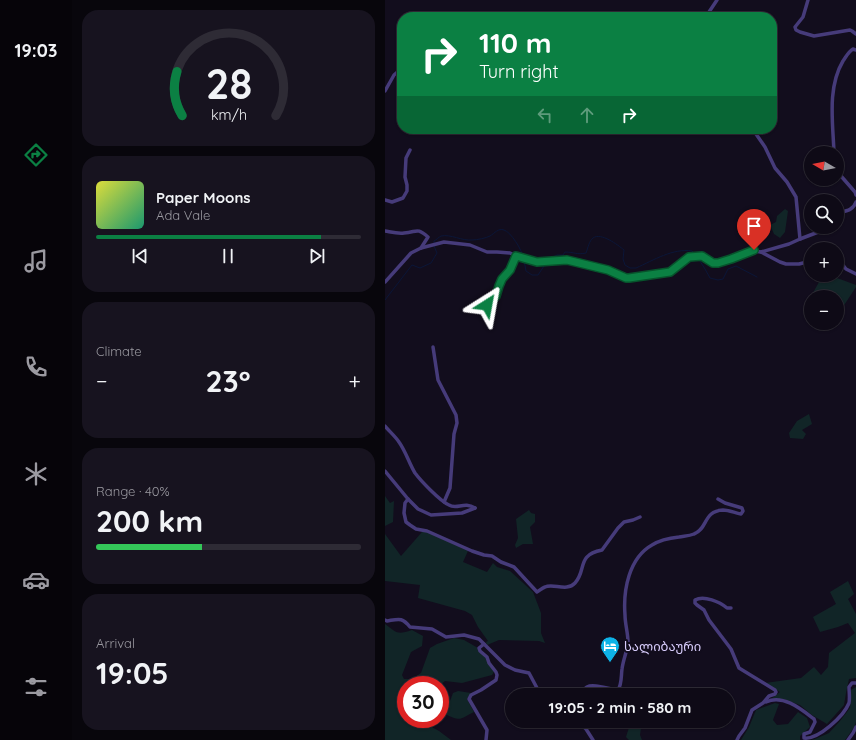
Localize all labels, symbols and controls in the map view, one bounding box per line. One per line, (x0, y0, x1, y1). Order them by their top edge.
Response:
text: 110 m (479, 25, 552, 60)
icon: right (413, 28, 465, 80)
text: 19:03 (15, 39, 57, 62)
text: 28 (205, 57, 252, 109)
text: Turn right (479, 60, 559, 83)
icon: left (534, 104, 556, 126)
icon: ahead (576, 104, 598, 126)
icon: right (618, 104, 640, 126)
text: km/h (210, 106, 247, 124)
icon: directions (22, 141, 50, 169)
north arrow (804, 146, 844, 186)
map controls (804, 146, 844, 330)
text: Paper Moons (156, 188, 251, 207)
button: search (804, 194, 844, 234)
text: Ada Vale (156, 207, 210, 223)
pin (737, 209, 771, 250)
icon: arrive (743, 215, 765, 237)
button: + (804, 242, 844, 282)
icon: previous (129, 245, 151, 267)
icon: pause (217, 245, 239, 267)
icon: next (306, 245, 328, 267)
icon: music (22, 247, 50, 275)
position arrow (466, 284, 508, 326)
button: − (804, 290, 844, 330)
text: Climate (96, 343, 142, 359)
icon: phone (22, 353, 50, 381)
text: 23° (206, 362, 251, 400)
text: − (96, 367, 107, 395)
text: + (349, 367, 361, 395)
icon: climate (22, 460, 50, 488)
text: Range · 40% (96, 483, 170, 499)
text: 200 km (96, 502, 203, 540)
icon: car (22, 566, 50, 594)
text: Arrival (96, 635, 135, 651)
hotel icon: სალიბაური (599, 635, 621, 663)
place label: სალიბაური (624, 638, 701, 655)
text: 19:05 (96, 654, 169, 692)
icon: filters (22, 673, 50, 701)
speed limit sign: 30 (397, 676, 449, 728)
text: 19:05 · 2 min · 580 m (549, 698, 691, 717)

